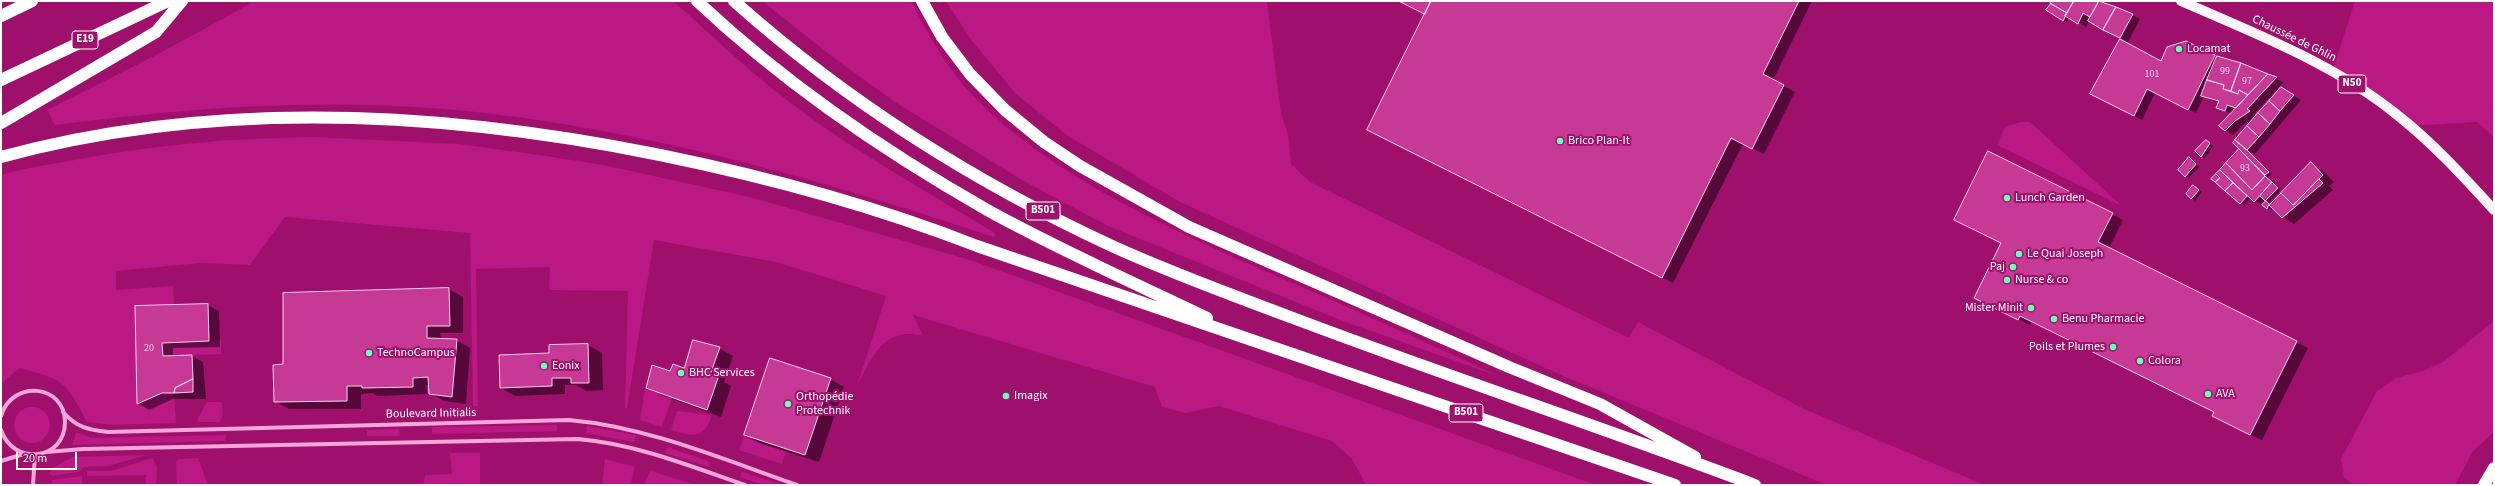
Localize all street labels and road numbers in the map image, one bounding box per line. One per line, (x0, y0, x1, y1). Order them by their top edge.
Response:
street label: Chaussée de Ghlin (2250, 12, 2338, 66)
road number: E19 (72, 31, 98, 49)
road number: N50 (2338, 75, 2366, 93)
road number: B501 (1026, 202, 1060, 220)
road number: B501 (1449, 404, 1483, 422)
street label: Boulevard Initialis (386, 406, 476, 422)

